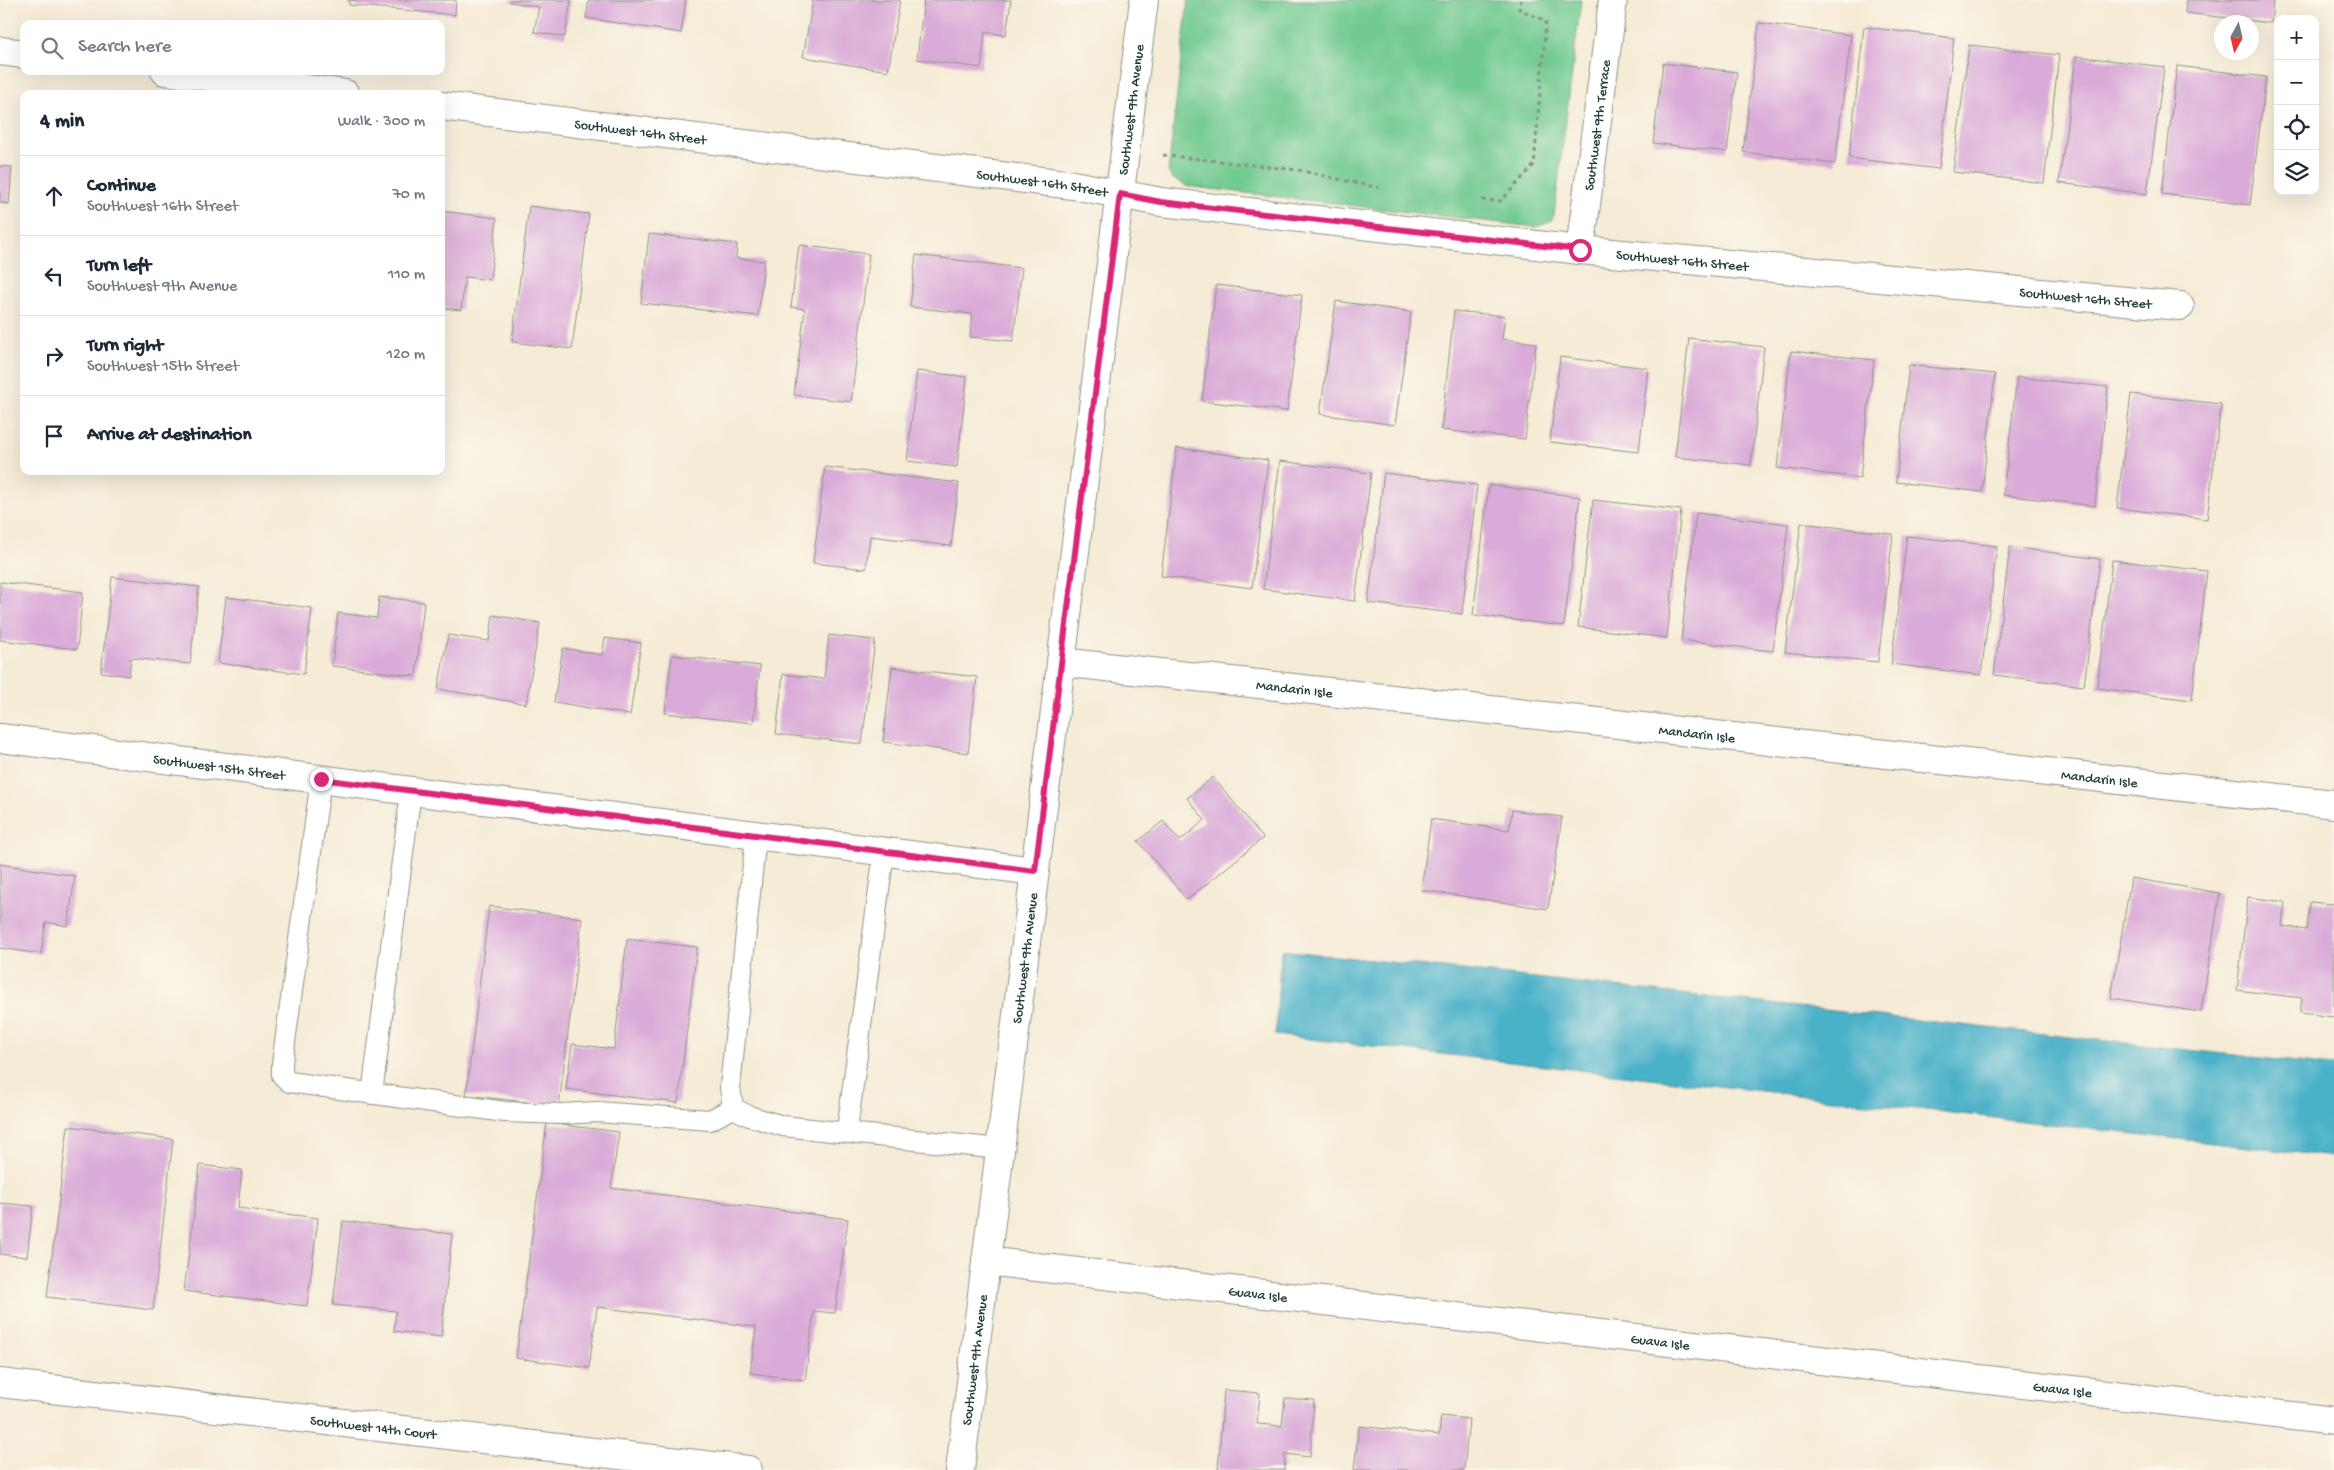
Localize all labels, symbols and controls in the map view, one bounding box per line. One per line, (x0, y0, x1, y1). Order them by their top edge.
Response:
north arrow (2214, 15, 2259, 60)
map controls (2274, 15, 2319, 195)
button: + (2274, 15, 2319, 60)
search box (20, 20, 445, 75)
icon: search (38, 34, 66, 62)
text: Search here (78, 36, 172, 59)
street label: Southwest 9th Avenue (1116, 43, 1149, 176)
street label: Southwest 9th Terrace (1582, 58, 1616, 192)
button: − (2274, 60, 2319, 105)
button: locate (2274, 105, 2319, 150)
text: 4 min (40, 110, 84, 135)
text: Walk · 300 m (338, 113, 425, 132)
street label: Southwest 16th Street (573, 117, 708, 150)
button: layers (2274, 150, 2319, 195)
street label: Southwest 16th Street (975, 167, 1110, 203)
text: Continue (87, 175, 156, 198)
icon: ahead (40, 182, 68, 210)
text: 70 m (392, 186, 425, 205)
text: Southwest 16th Street (87, 198, 238, 217)
route start (1569, 239, 1592, 262)
street label: Southwest 16th Street (1615, 247, 1750, 277)
text: Turn left (87, 255, 151, 278)
icon: left (40, 262, 68, 290)
text: 110 m (388, 266, 425, 285)
text: Southwest 9th Avenue (87, 278, 237, 297)
street label: Southwest 16th Street (2018, 285, 2153, 314)
text: Turn right (87, 335, 163, 358)
icon: right (40, 342, 68, 370)
text: 120 m (386, 346, 425, 365)
text: Southwest 15th Street (87, 358, 239, 377)
icon: arrive (40, 422, 68, 450)
text: Arrive at destination (87, 424, 251, 447)
street label: Mandarin Isle (1255, 678, 1334, 703)
street label: Mandarin Isle (1658, 723, 1737, 748)
street label: Southwest 15th Street (152, 752, 287, 786)
route end (310, 768, 333, 791)
street label: Mandarin Isle (2060, 768, 2139, 793)
street label: Southwest 9th Avenue (1010, 891, 1043, 1025)
street label: Guava Isle (1227, 1284, 1289, 1308)
street label: Southwest 9th Avenue (960, 1293, 993, 1427)
street label: Guava Isle (1629, 1332, 1691, 1356)
street label: Guava Isle (2032, 1379, 2093, 1403)
street label: Southwest 14th Court (309, 1413, 438, 1445)

